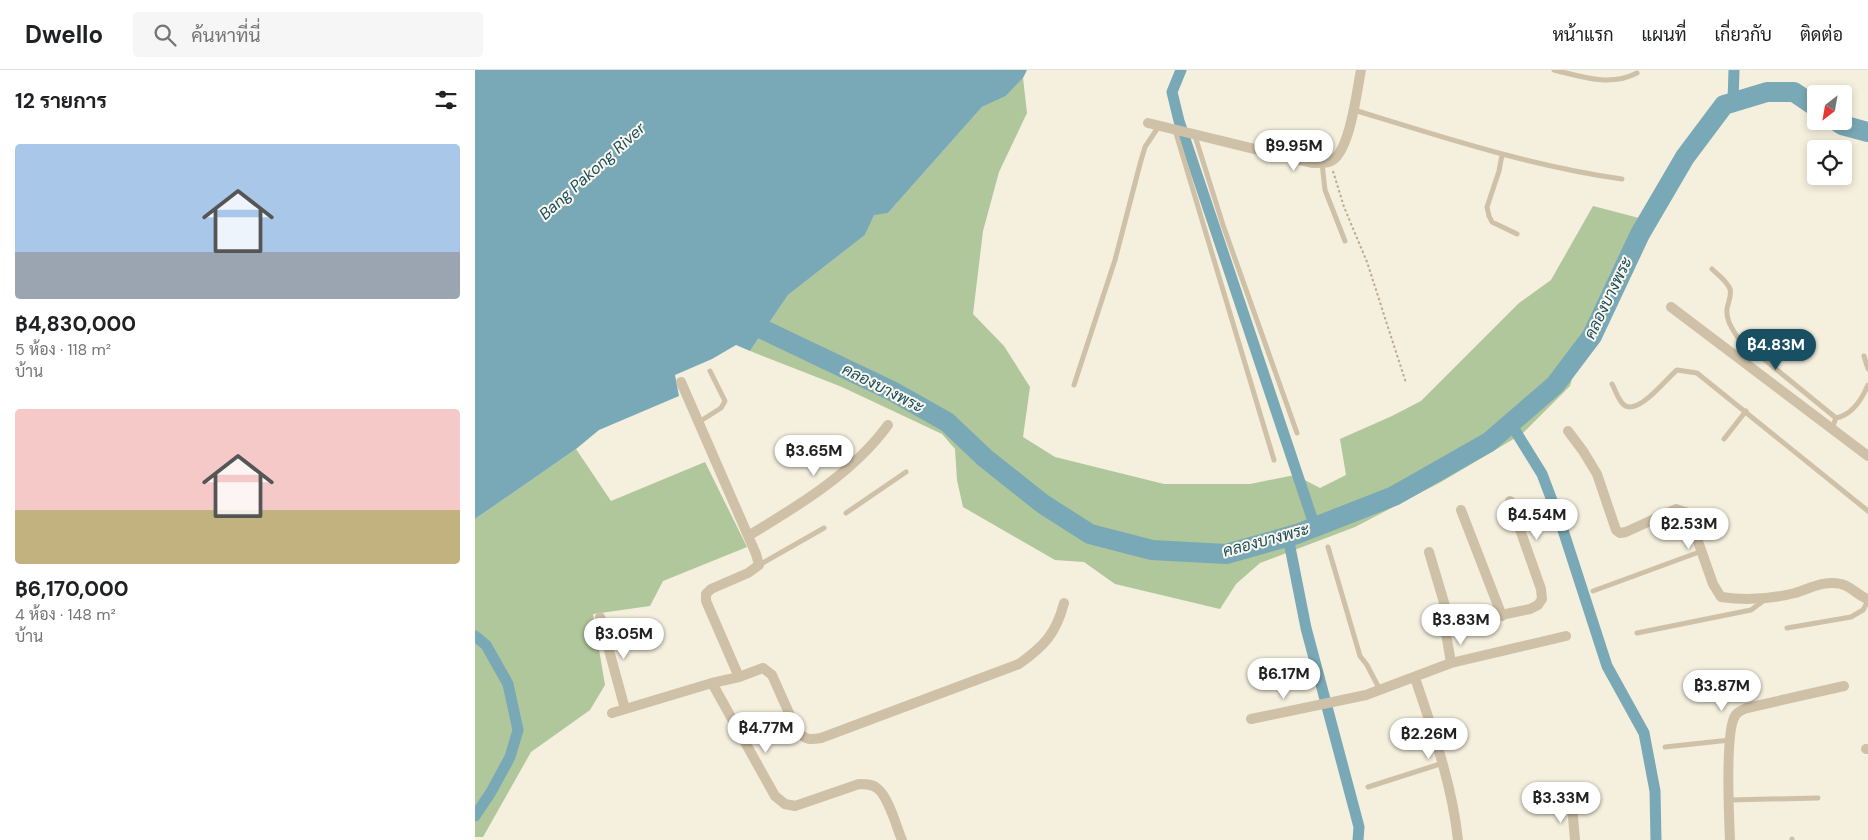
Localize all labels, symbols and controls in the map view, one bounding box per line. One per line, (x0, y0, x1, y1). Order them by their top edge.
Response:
search box (133, 12, 483, 57)
text: Dwello (25, 19, 103, 50)
icon: search (151, 21, 179, 49)
text: ค้นหาที่นี่ (191, 23, 261, 48)
text: หน้าแรก (1552, 23, 1614, 47)
text: แผนที่ (1642, 23, 1686, 47)
text: เกี่ยวกับ (1714, 23, 1772, 47)
text: ติดต่อ (1800, 23, 1843, 47)
north arrow (1807, 85, 1853, 130)
map controls (1807, 85, 1852, 185)
icon: filters (432, 86, 460, 114)
text: 12 รายการ (15, 87, 107, 115)
water label: Bang Pakong River (534, 117, 650, 224)
pin: ฿9.95M (1253, 129, 1335, 172)
text: ฿9.95M (1265, 135, 1323, 156)
button: locate (1807, 140, 1852, 185)
icon: home (193, 176, 283, 266)
water label: คลองบางพระ (1579, 253, 1637, 342)
text: ฿4,830,000 (15, 310, 136, 338)
pin: ฿4.83M (1735, 328, 1817, 371)
text: ฿4.83M (1747, 334, 1805, 355)
text: 5 ห้อง · 118 m² (15, 339, 111, 360)
water label: คลองบางพระ (839, 358, 928, 418)
text: บ้าน (15, 361, 43, 382)
pin: ฿3.65M (773, 434, 855, 477)
text: ฿3.65M (786, 440, 842, 461)
icon: home (193, 441, 283, 531)
pin: ฿4.54M (1496, 498, 1578, 541)
text: ฿4.54M (1508, 504, 1566, 525)
pin: ฿2.53M (1648, 508, 1730, 550)
text: ฿2.53M (1661, 513, 1717, 534)
water label: คลองบางพระ (1220, 518, 1312, 562)
text: ฿6,170,000 (15, 575, 129, 603)
text: 4 ห้อง · 148 m² (15, 604, 116, 625)
pin: ฿3.83M (1420, 604, 1502, 646)
text: ฿3.83M (1432, 609, 1490, 630)
pin: ฿3.05M (583, 618, 665, 660)
text: ฿3.05M (595, 623, 653, 644)
text: บ้าน (15, 626, 43, 647)
pin: ฿6.17M (1243, 658, 1325, 700)
text: ฿6.17M (1258, 663, 1310, 684)
pin: ฿3.87M (1681, 670, 1763, 712)
text: ฿3.87M (1694, 675, 1750, 696)
pin: ฿4.77M (725, 712, 807, 754)
text: ฿4.77M (739, 717, 793, 738)
pin: ฿2.26M (1388, 718, 1470, 760)
text: ฿2.26M (1401, 723, 1457, 744)
pin: ฿3.33M (1520, 782, 1602, 824)
text: ฿3.33M (1533, 787, 1589, 808)

